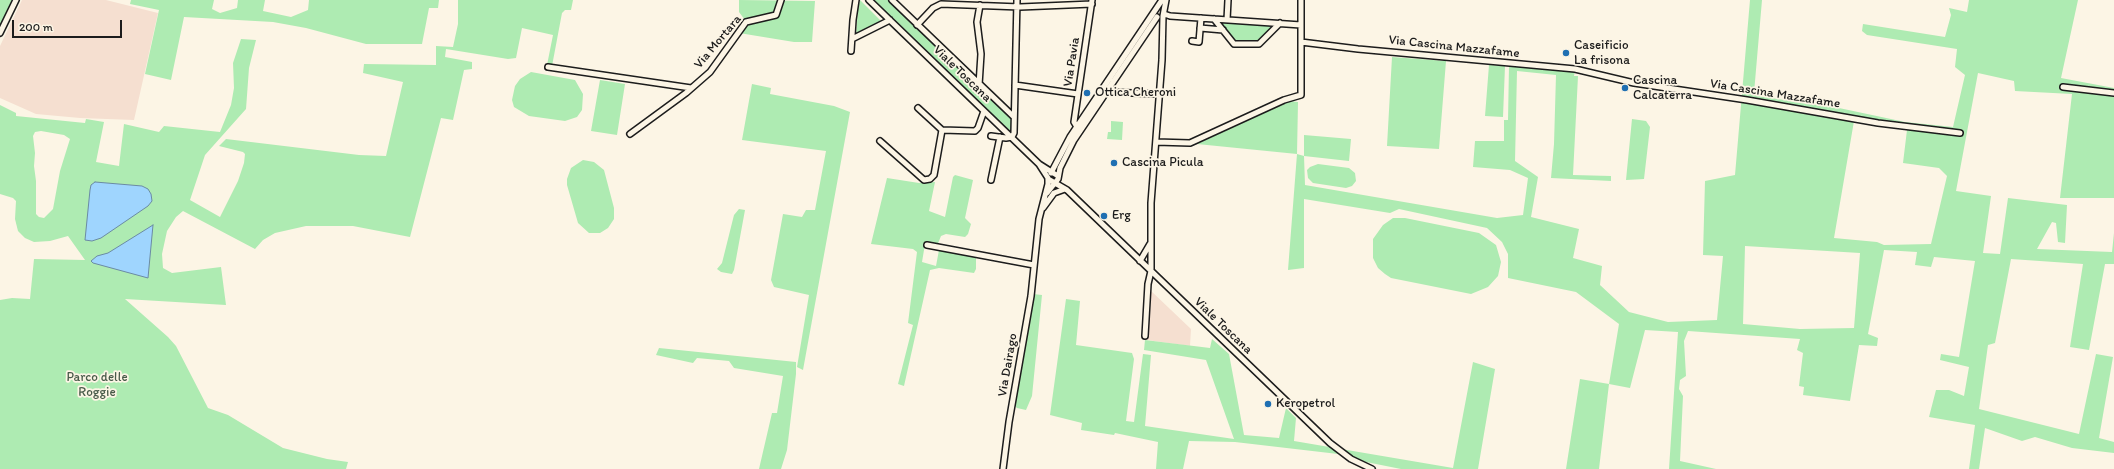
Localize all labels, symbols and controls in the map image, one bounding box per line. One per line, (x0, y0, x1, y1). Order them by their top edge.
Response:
scale bar (14, 12, 124, 38)
street label: Via Mortara (691, 12, 745, 72)
text: 200 m (19, 20, 53, 34)
street label: Via Cascina Mazzafame (1388, 32, 1520, 62)
street label: Via Pavia (1060, 36, 1084, 88)
place label: Caseificio La frisona (1574, 38, 1630, 69)
street label: Viale Toscana (930, 42, 994, 106)
marker: Caseificio La frisona (1561, 48, 1571, 58)
place label: Cascina Calcaterra (1633, 73, 1692, 104)
street label: Via Cascina Mazzafame (1709, 76, 1841, 112)
marker: Cascina Calcaterra (1620, 83, 1630, 93)
place label: Ottica Cheroni (1095, 85, 1176, 101)
marker: Ottica Cheroni (1082, 88, 1092, 98)
place label: Cascina Picula (1122, 155, 1204, 171)
marker: Cascina Picula (1109, 158, 1119, 168)
place label: Erg (1112, 208, 1131, 224)
marker: Erg (1099, 211, 1109, 221)
street label: Viale Toscana (1191, 294, 1255, 358)
street label: Via Dairago (995, 332, 1021, 398)
park label: Parco delle Roggie (66, 370, 128, 401)
place label: Keropetrol (1276, 396, 1335, 412)
marker: Keropetrol (1263, 399, 1273, 409)

